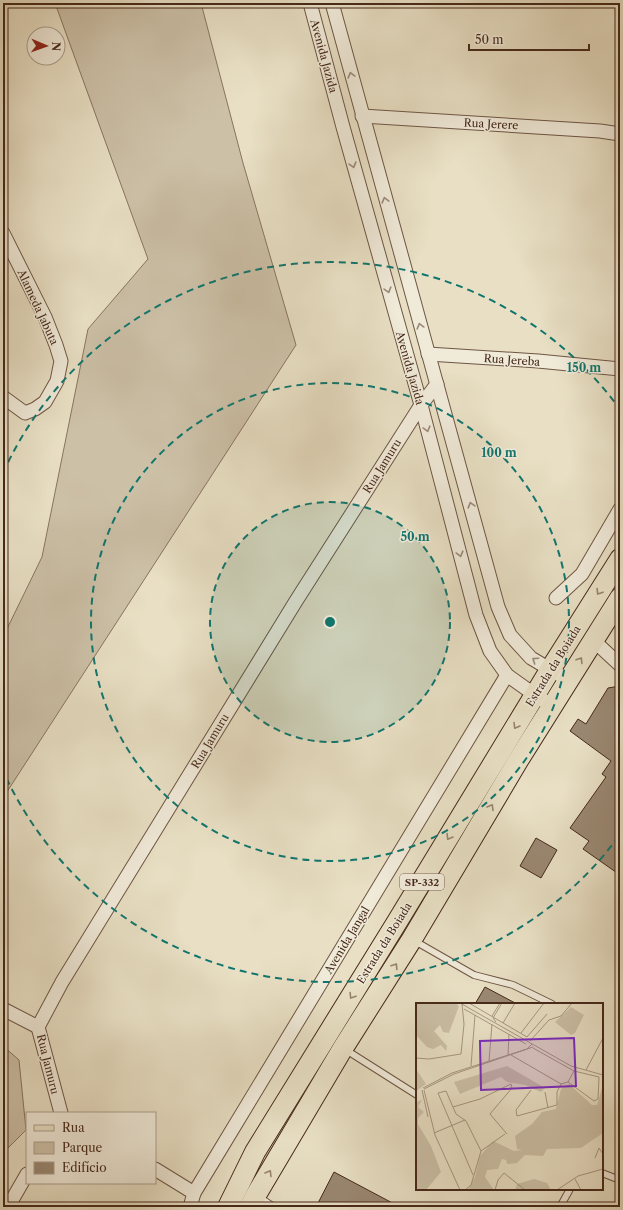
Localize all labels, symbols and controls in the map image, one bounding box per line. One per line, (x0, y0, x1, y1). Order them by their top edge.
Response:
street label: Avenida Jazida (307, 17, 341, 95)
north arrow (26, 26, 66, 66)
scale bar (469, 26, 589, 52)
text: 50 m (475, 32, 504, 47)
text: N (49, 41, 63, 52)
one-way arrow (347, 72, 356, 79)
street label: Rua Jerere (463, 116, 519, 132)
one-way arrow (348, 161, 357, 168)
one-way arrow (382, 197, 390, 204)
street label: Alameda Jabuta (14, 266, 62, 347)
one-way arrow (384, 287, 392, 293)
one-way arrow (416, 322, 425, 329)
street label: Avenida Jazida (393, 329, 427, 407)
street label: Rua Jereba (483, 351, 541, 369)
text: 150 m (567, 360, 601, 375)
one-way arrow (422, 425, 431, 432)
street label: Rua Jamuru (360, 436, 404, 496)
text: 100 m (481, 445, 517, 460)
one-way arrow (467, 501, 476, 508)
text: 50 m (400, 529, 430, 544)
one-way arrow (455, 551, 464, 558)
one-way arrow (597, 587, 604, 594)
centre of rings (323, 615, 337, 629)
street label: Estrada da Boiada (522, 623, 584, 709)
one-way arrow (576, 657, 583, 664)
one-way arrow (532, 658, 539, 665)
street label: Rua Jamuru (188, 711, 232, 771)
one-way arrow (514, 722, 521, 729)
one-way arrow (486, 804, 493, 811)
one-way arrow (446, 833, 453, 840)
road number: SP-332 (400, 874, 444, 890)
street label: Estrada da Boiada (353, 900, 415, 986)
street label: Avenida Jangal (321, 903, 373, 977)
one-way arrow (390, 963, 398, 970)
one-way arrow (349, 992, 357, 999)
inset map (416, 1003, 603, 1190)
street label: Rua Jamuru (34, 1033, 62, 1096)
legend (26, 1112, 156, 1184)
text: Rua (62, 1120, 85, 1135)
text: Parque (62, 1140, 103, 1155)
text: Edifício (62, 1160, 107, 1175)
one-way arrow (264, 1170, 271, 1177)

